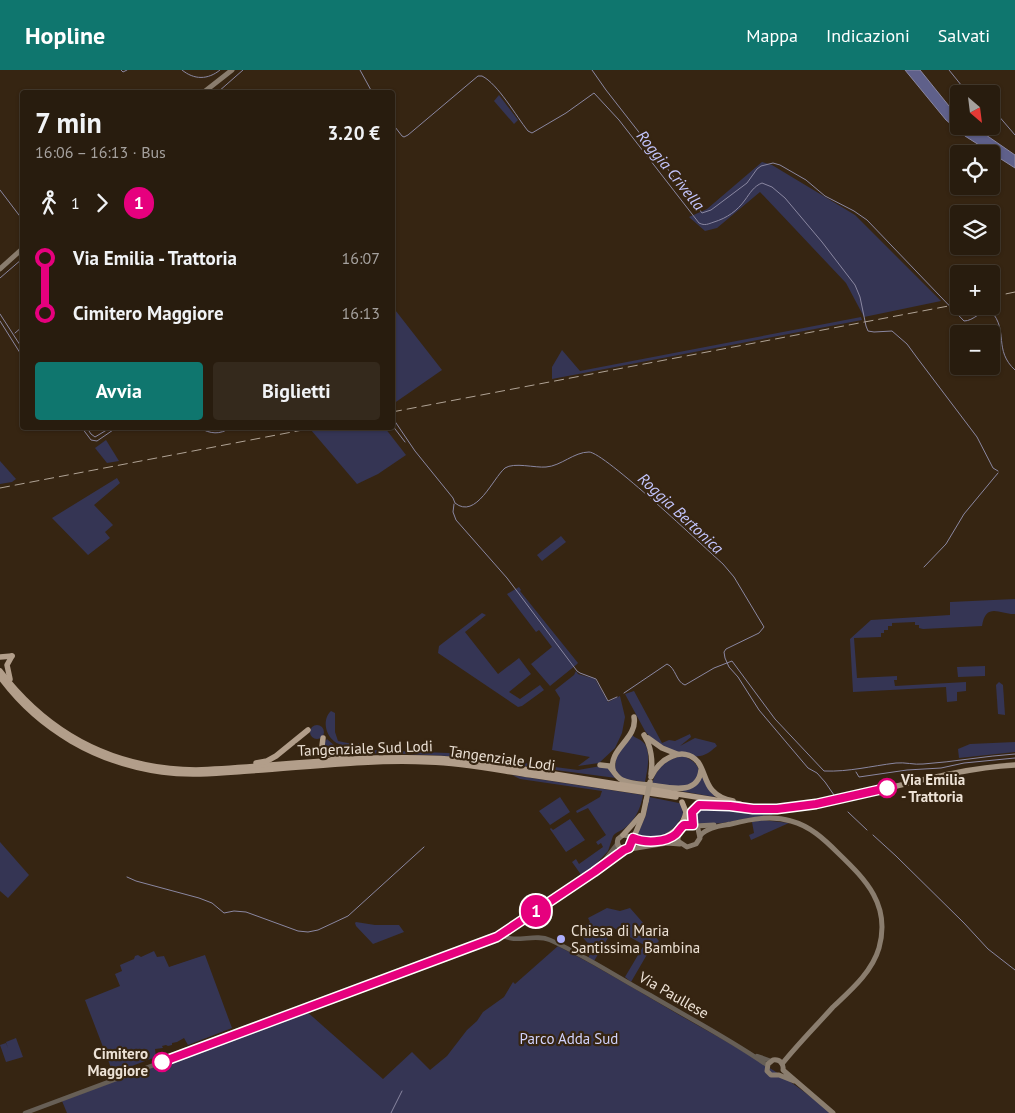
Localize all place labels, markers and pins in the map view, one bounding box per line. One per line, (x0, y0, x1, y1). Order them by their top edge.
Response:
place label: Via Emilia - Trattoria (900, 770, 965, 806)
marker: Via Emilia - Trattoria (877, 778, 897, 798)
place label: Chiesa di Maria Santissima Bambina (571, 921, 700, 957)
marker: Chiesa di Maria Santissima Bambina (555, 933, 567, 945)
place label: Cimitero Maggiore (88, 1044, 148, 1080)
marker: Cimitero Maggiore (152, 1052, 172, 1072)

